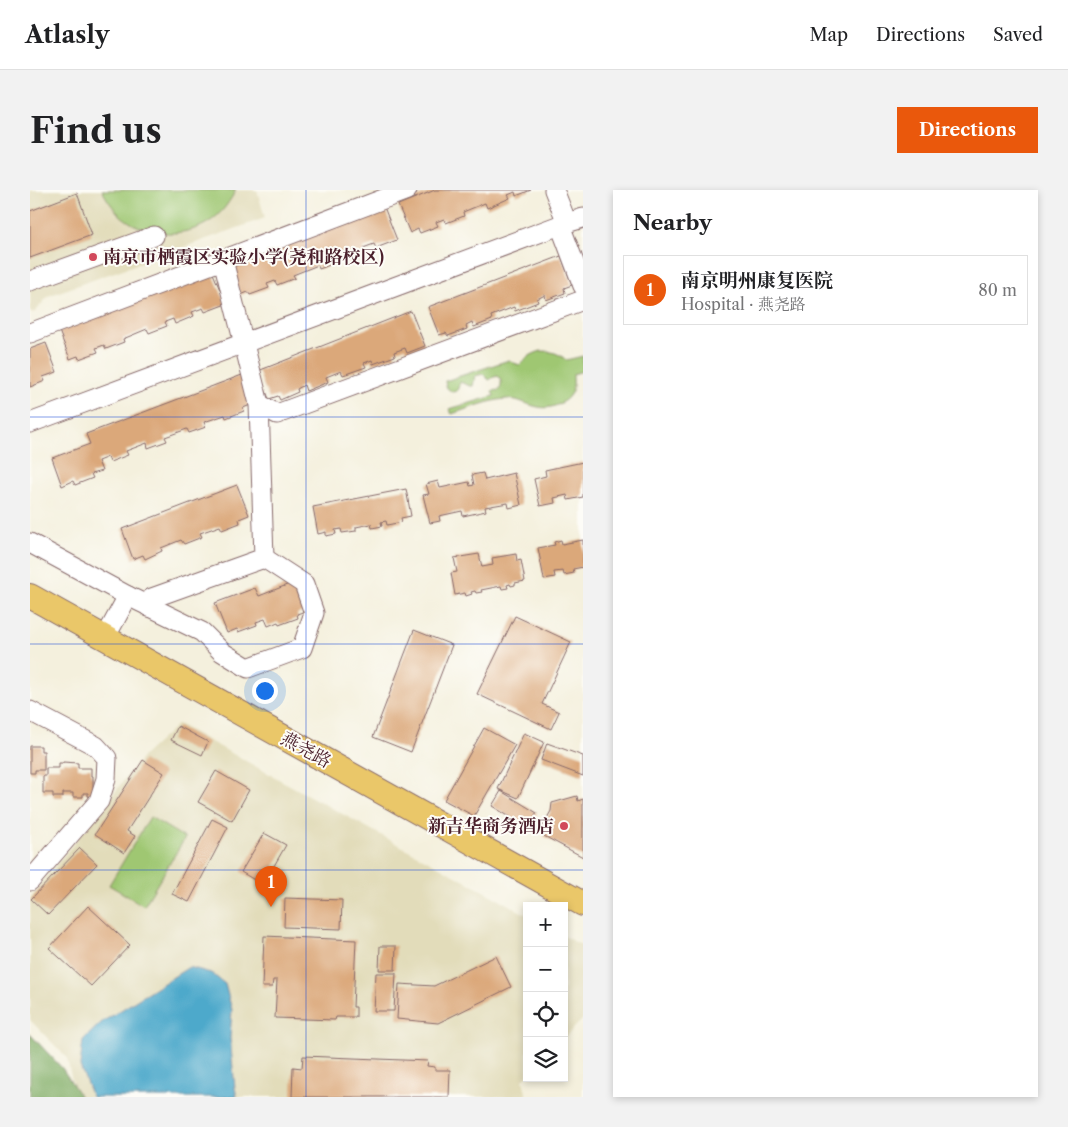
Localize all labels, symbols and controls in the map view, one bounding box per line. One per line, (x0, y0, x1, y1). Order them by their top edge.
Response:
text: Atlasly (25, 20, 109, 49)
text: Map (809, 24, 848, 46)
text: Directions (876, 24, 965, 46)
text: Saved (993, 24, 1043, 46)
button: Directions (897, 107, 1038, 153)
text: Find us (30, 109, 162, 152)
text: Nearby (633, 210, 712, 235)
place label: 南京市栖霞区实验小学(尧和路校区) (103, 246, 384, 268)
marker: 南京市栖霞区实验小学(尧和路校区) (87, 251, 99, 263)
text: 南京明州康复医院 (681, 269, 833, 292)
text: 1 (646, 280, 654, 300)
text: 80 m (978, 280, 1017, 300)
text: Hospital · 燕尧路 (681, 294, 806, 314)
your location (252, 678, 278, 704)
street label: 燕尧路 (277, 727, 335, 773)
place label: 新吉华商务酒店 (428, 815, 554, 837)
marker: 新吉华商务酒店 (558, 820, 570, 832)
pin: 1 (255, 866, 287, 907)
map controls (523, 902, 568, 1082)
button: + (523, 902, 568, 947)
button: − (523, 947, 568, 992)
button: locate (523, 992, 568, 1037)
button: layers (523, 1037, 568, 1082)

